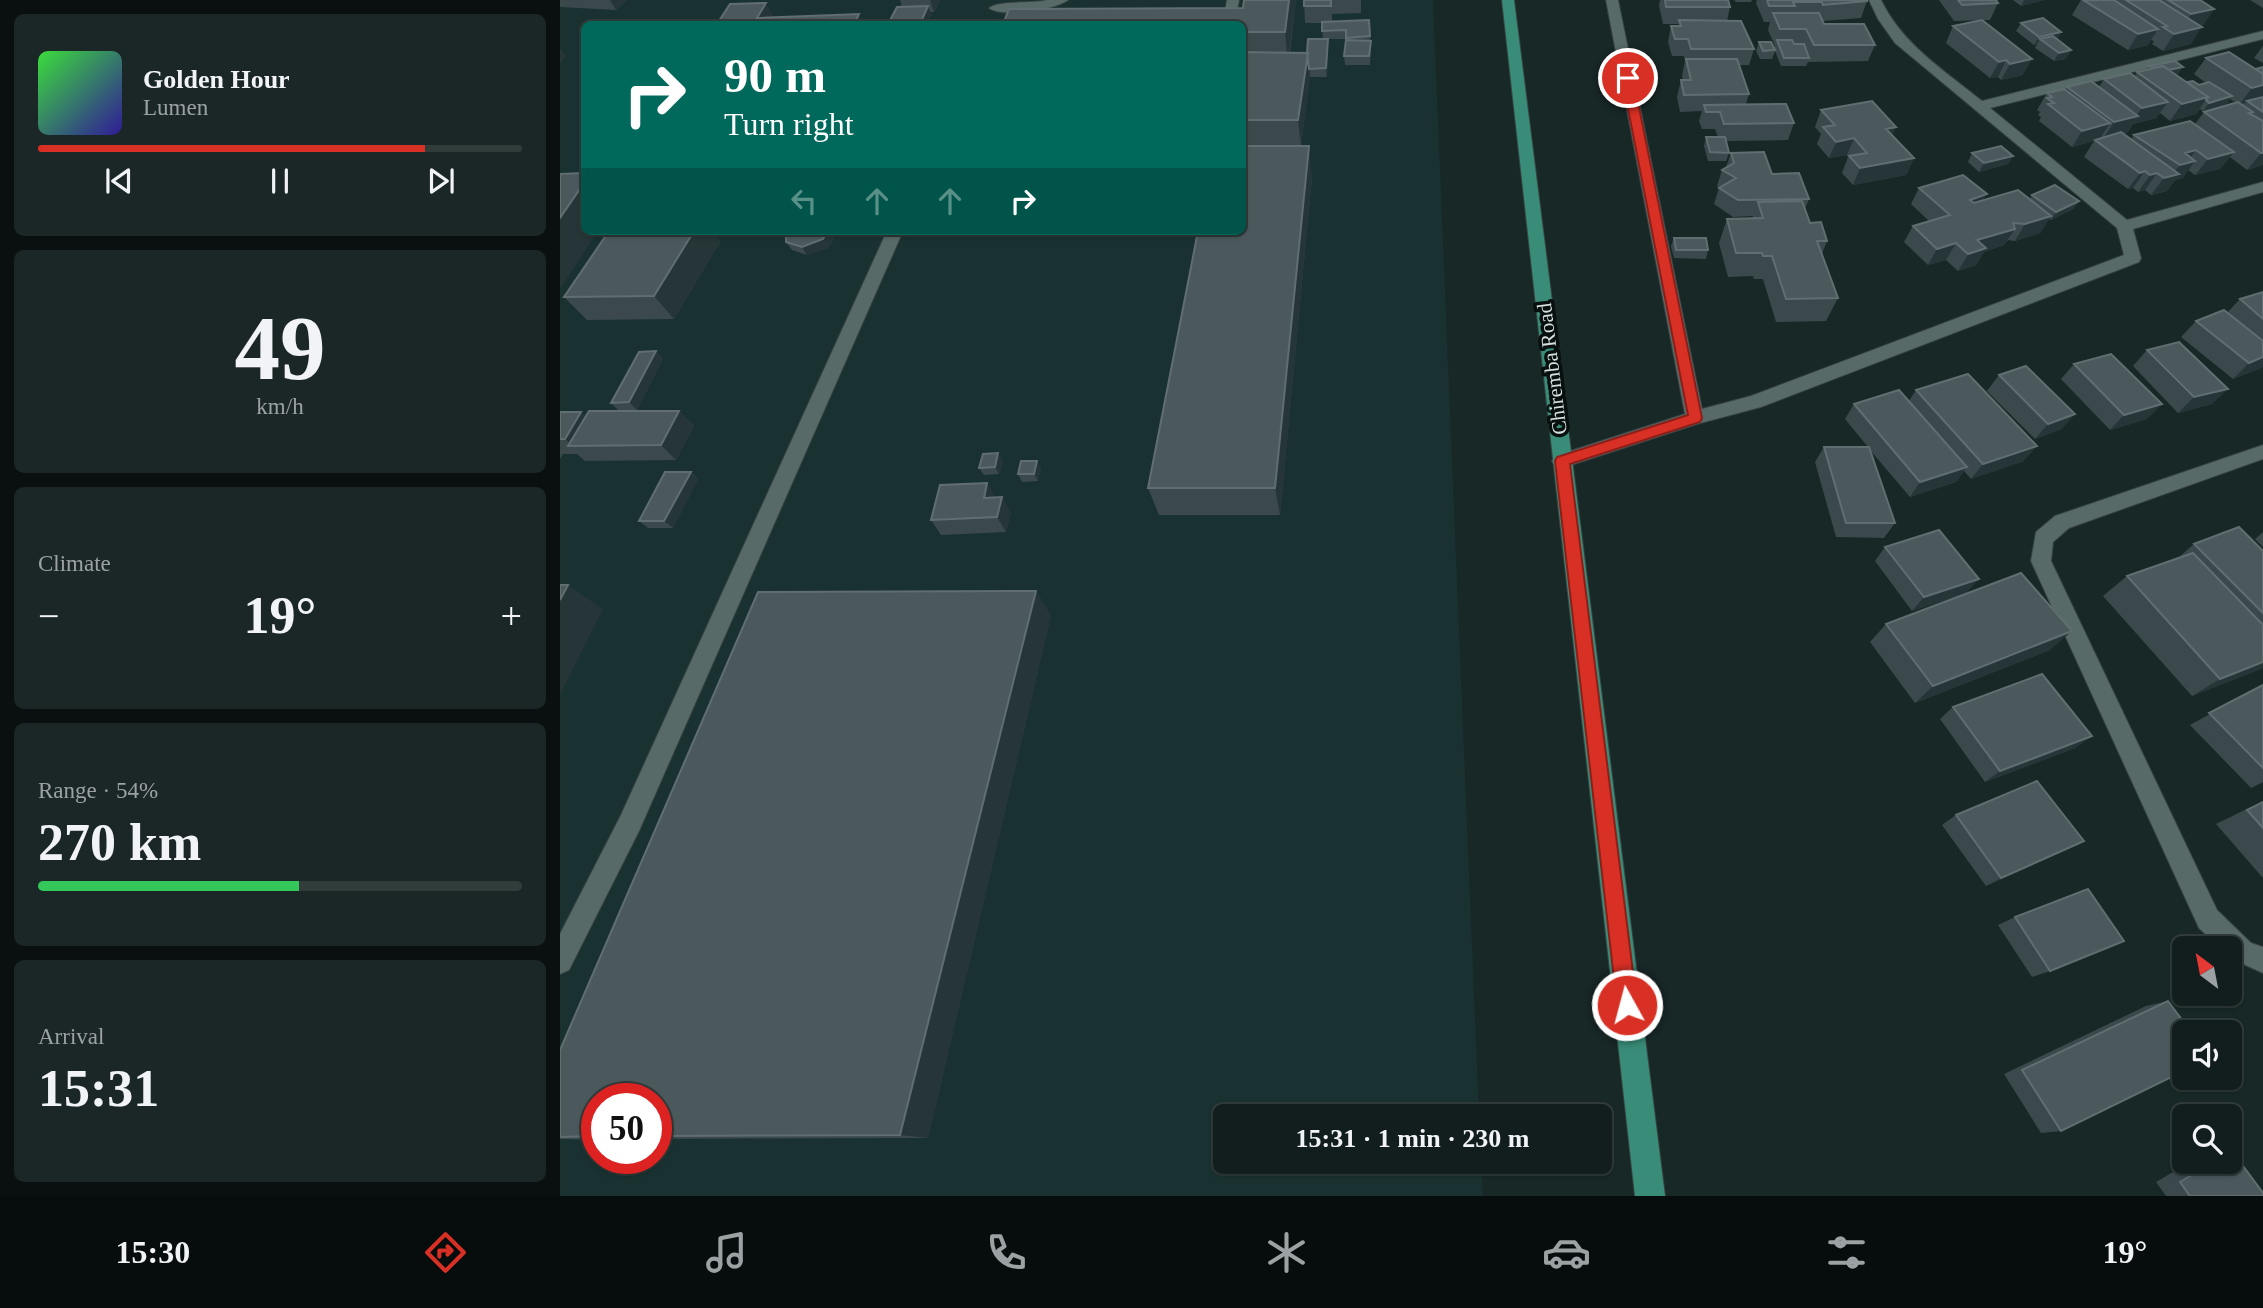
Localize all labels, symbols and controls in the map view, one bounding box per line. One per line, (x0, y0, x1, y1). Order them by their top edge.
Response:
text: 90 m (724, 48, 826, 103)
pin (1598, 48, 1658, 108)
icon: right (609, 49, 700, 140)
icon: arrive (1609, 59, 1647, 97)
text: Golden Hour (143, 65, 290, 94)
text: Lumen (143, 95, 208, 120)
text: Turn right (724, 106, 854, 142)
icon: previous (100, 162, 138, 200)
icon: pause (261, 162, 299, 200)
icon: next (422, 162, 460, 200)
icon: left (785, 182, 823, 220)
icon: ahead (858, 182, 896, 220)
icon: ahead (931, 182, 969, 220)
icon: right (1004, 182, 1042, 220)
text: 49 (235, 298, 326, 399)
street label: Chiremba Road (1532, 301, 1572, 436)
text: km/h (256, 394, 304, 419)
text: Climate (38, 551, 111, 576)
text: 19° (244, 587, 316, 644)
text: − (38, 595, 59, 637)
text: + (501, 595, 522, 637)
text: Range · 54% (38, 778, 158, 803)
text: 270 km (38, 814, 201, 871)
north arrow (2172, 936, 2242, 1006)
map controls (2172, 936, 2242, 1174)
position arrow (1590, 968, 1664, 1042)
button: sound (2172, 1020, 2242, 1090)
text: Arrival (38, 1024, 104, 1049)
text: 15:31 (38, 1060, 159, 1117)
speed limit sign: 50 (581, 1083, 672, 1174)
button: search (2172, 1104, 2242, 1174)
text: 15:31 · 1 min · 230 m (1296, 1124, 1530, 1153)
icon: directions (421, 1228, 470, 1277)
icon: music (702, 1228, 751, 1277)
icon: phone (982, 1228, 1031, 1277)
icon: climate (1262, 1228, 1311, 1277)
icon: car (1542, 1228, 1591, 1277)
icon: filters (1822, 1228, 1871, 1277)
text: 15:30 (116, 1234, 190, 1270)
text: 19° (2103, 1234, 2147, 1270)

